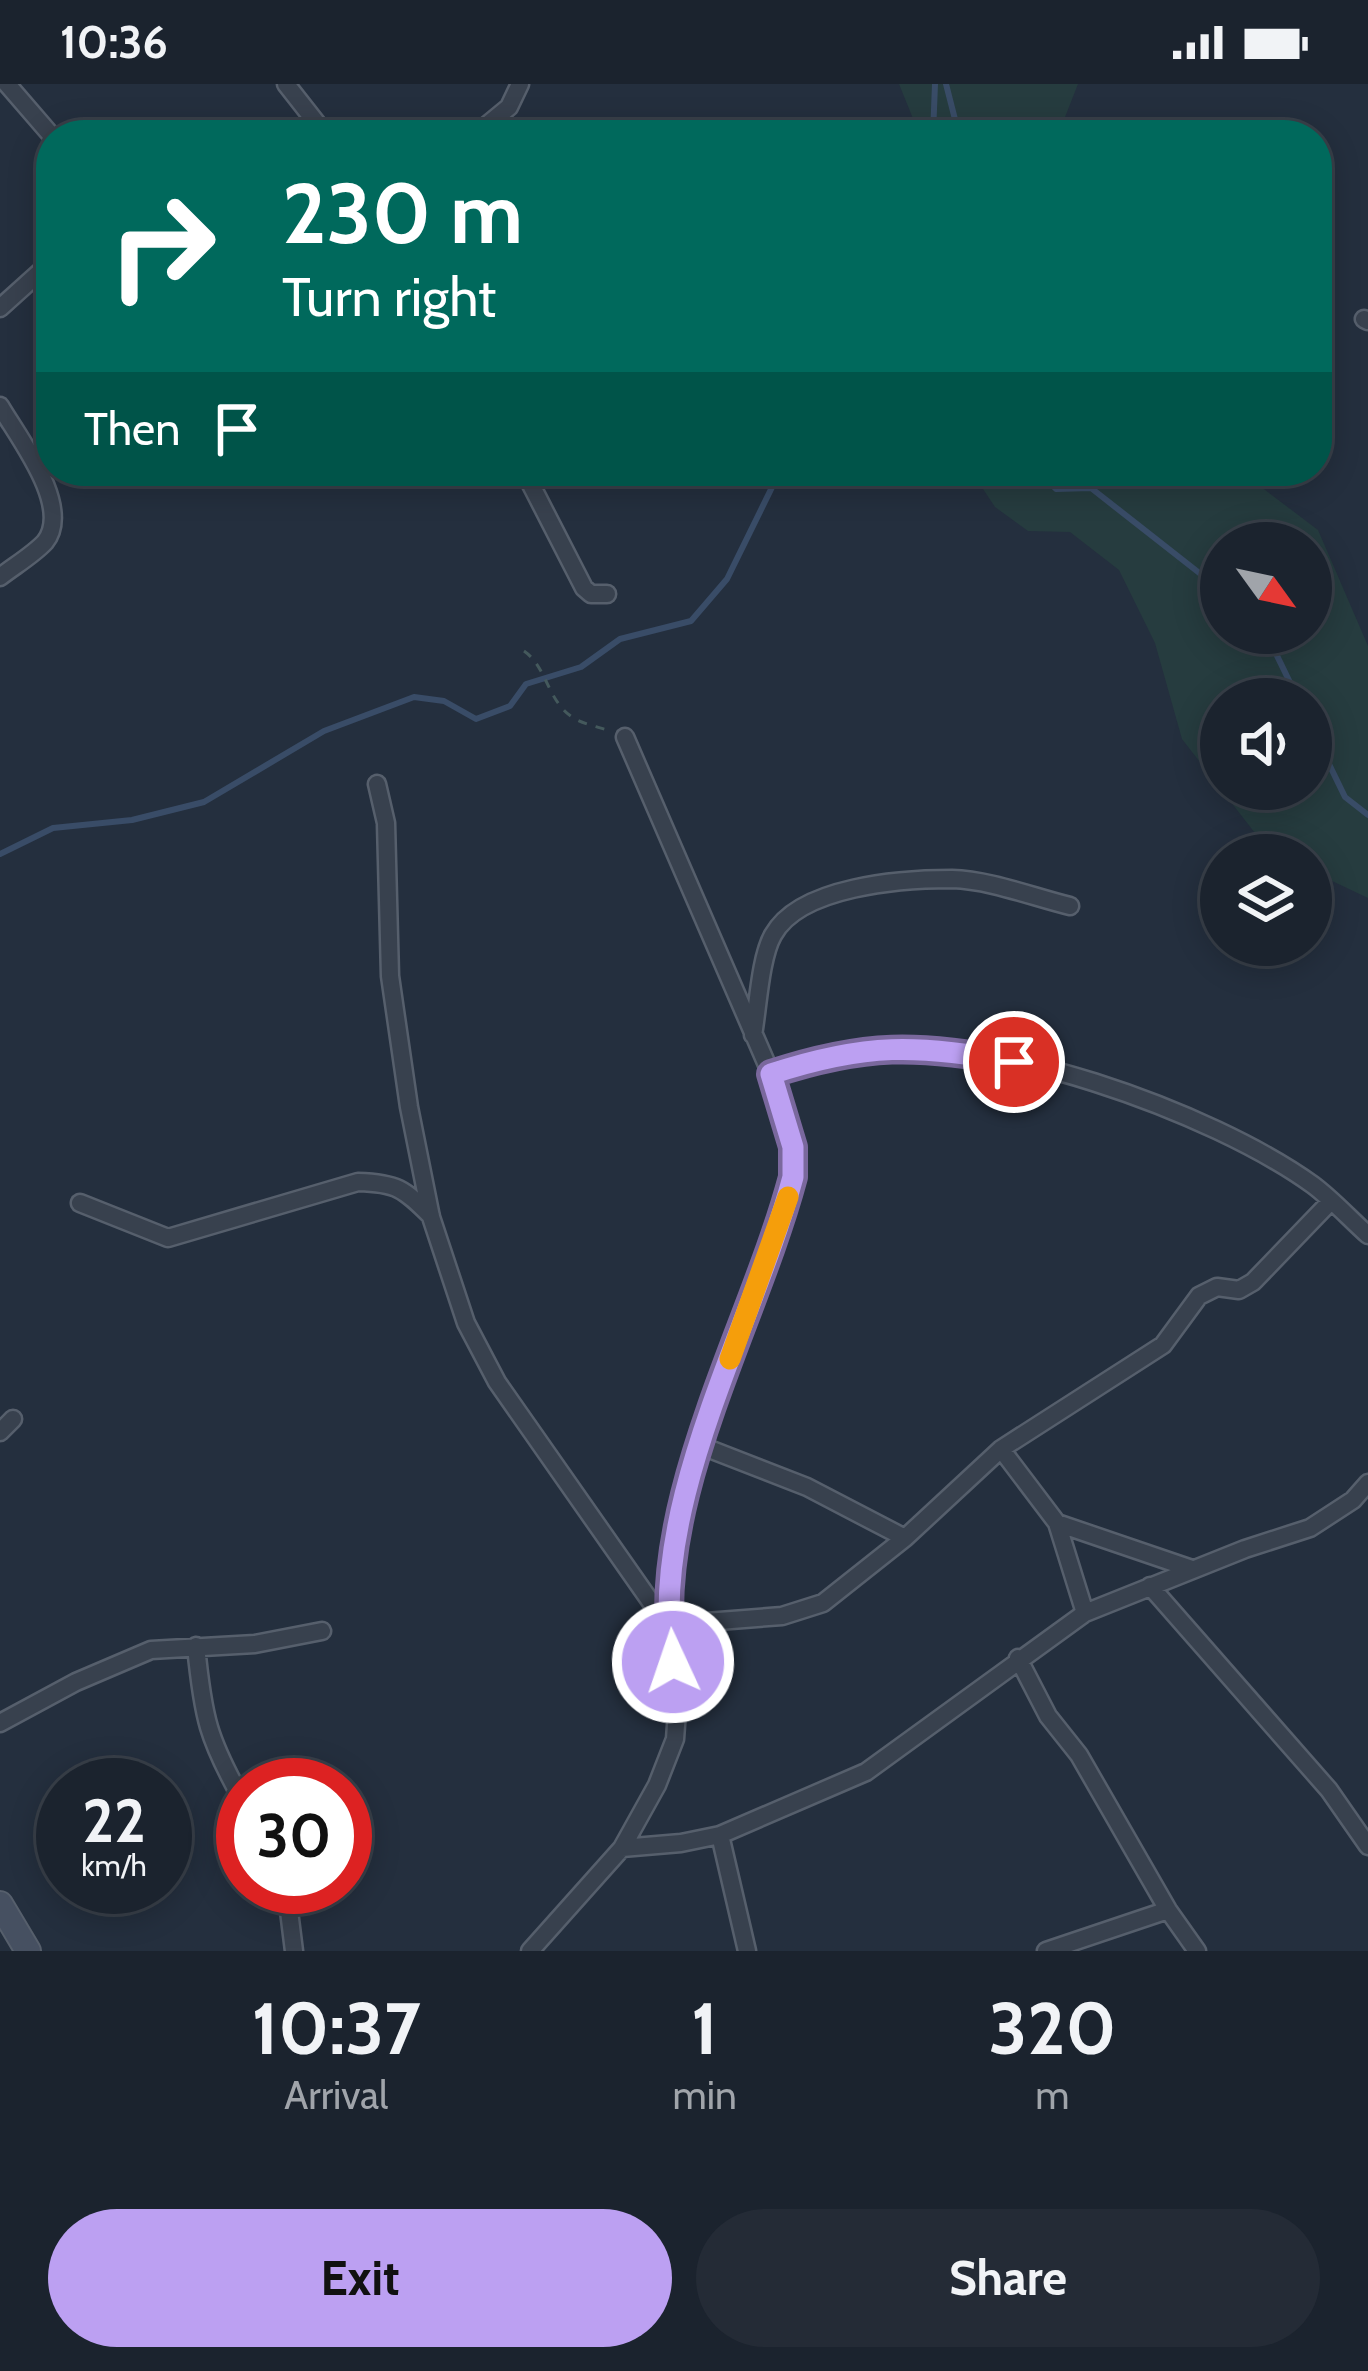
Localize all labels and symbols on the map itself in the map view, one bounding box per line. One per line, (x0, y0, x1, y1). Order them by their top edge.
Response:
north arrow (1200, 522, 1332, 654)
pin (963, 1011, 1065, 1113)
position arrow (610, 1599, 736, 1725)
speed limit sign: 30 (216, 1758, 372, 1914)

